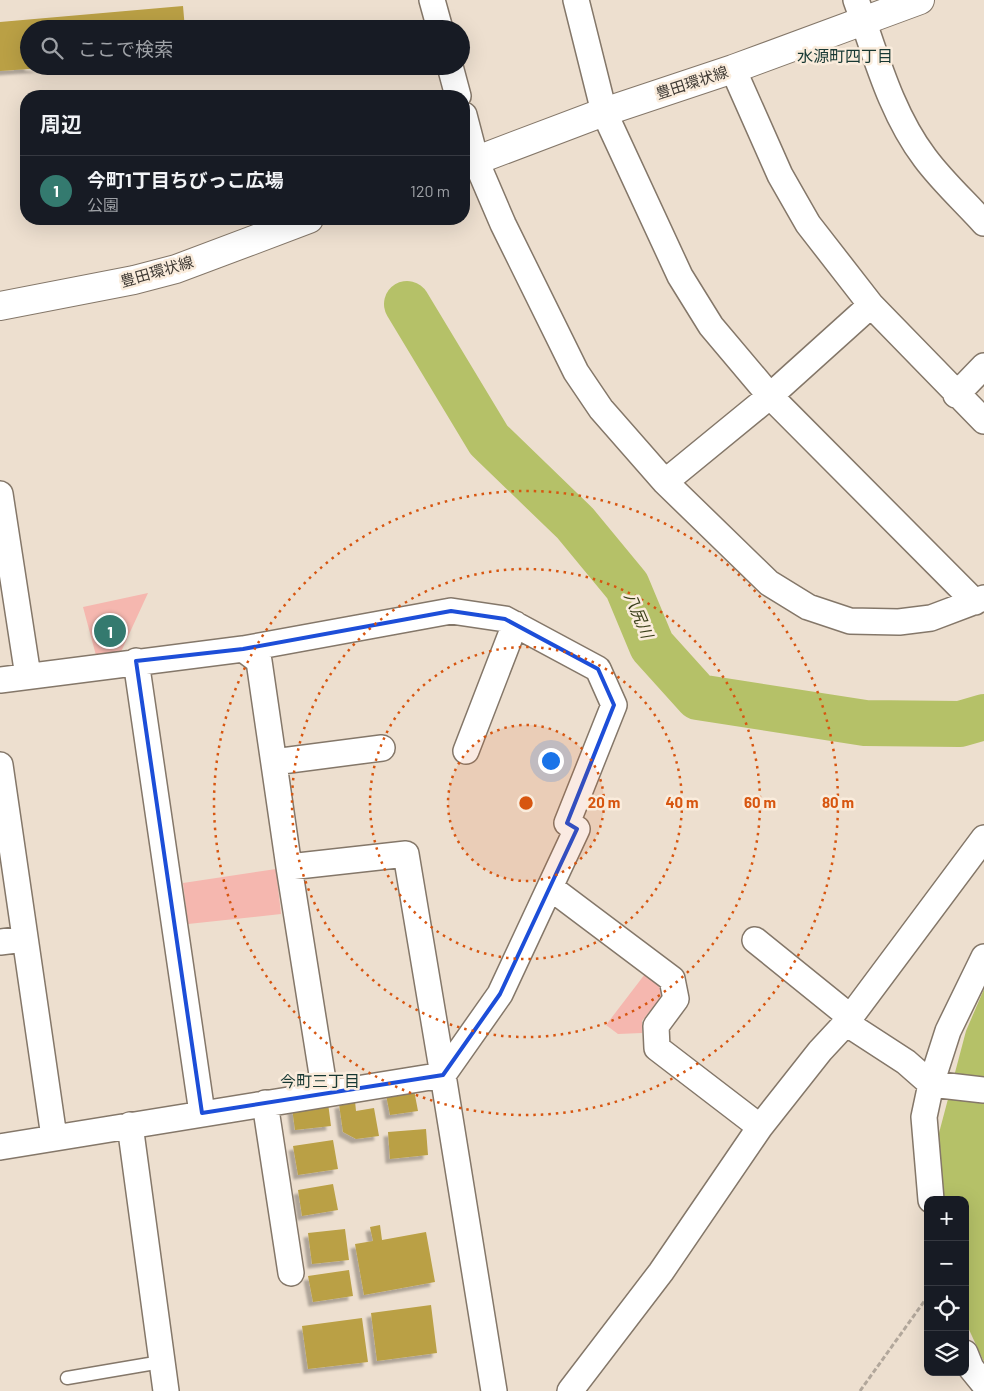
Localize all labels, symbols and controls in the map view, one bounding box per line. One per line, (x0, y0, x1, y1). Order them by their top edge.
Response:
search box (20, 20, 470, 75)
icon: search (38, 34, 66, 62)
text: ここで検索 (78, 37, 173, 60)
district label: 水源町四丁目 (797, 46, 893, 65)
street label: 豊田環状線 (653, 62, 730, 102)
text: 周辺 (40, 111, 82, 136)
text: 今町1丁目ちびっこ広場 (87, 168, 284, 191)
text: 1 (53, 181, 59, 200)
text: 120 m (410, 181, 450, 200)
text: 公園 (87, 195, 119, 214)
street label: 豊田環状線 (118, 252, 195, 290)
water label: 八尻川 (621, 589, 658, 642)
pin: 1 (94, 612, 126, 650)
your location (538, 748, 564, 774)
text: 20 m (588, 793, 620, 811)
text: 40 m (665, 793, 699, 811)
text: 60 m (744, 793, 776, 811)
text: 80 m (822, 793, 854, 811)
centre of rings (517, 794, 535, 812)
district label: 今町三丁目 (280, 1071, 360, 1090)
map controls (924, 1196, 969, 1376)
button: + (924, 1196, 969, 1241)
button: − (924, 1241, 969, 1286)
button: locate (924, 1286, 969, 1331)
button: layers (924, 1331, 969, 1376)

